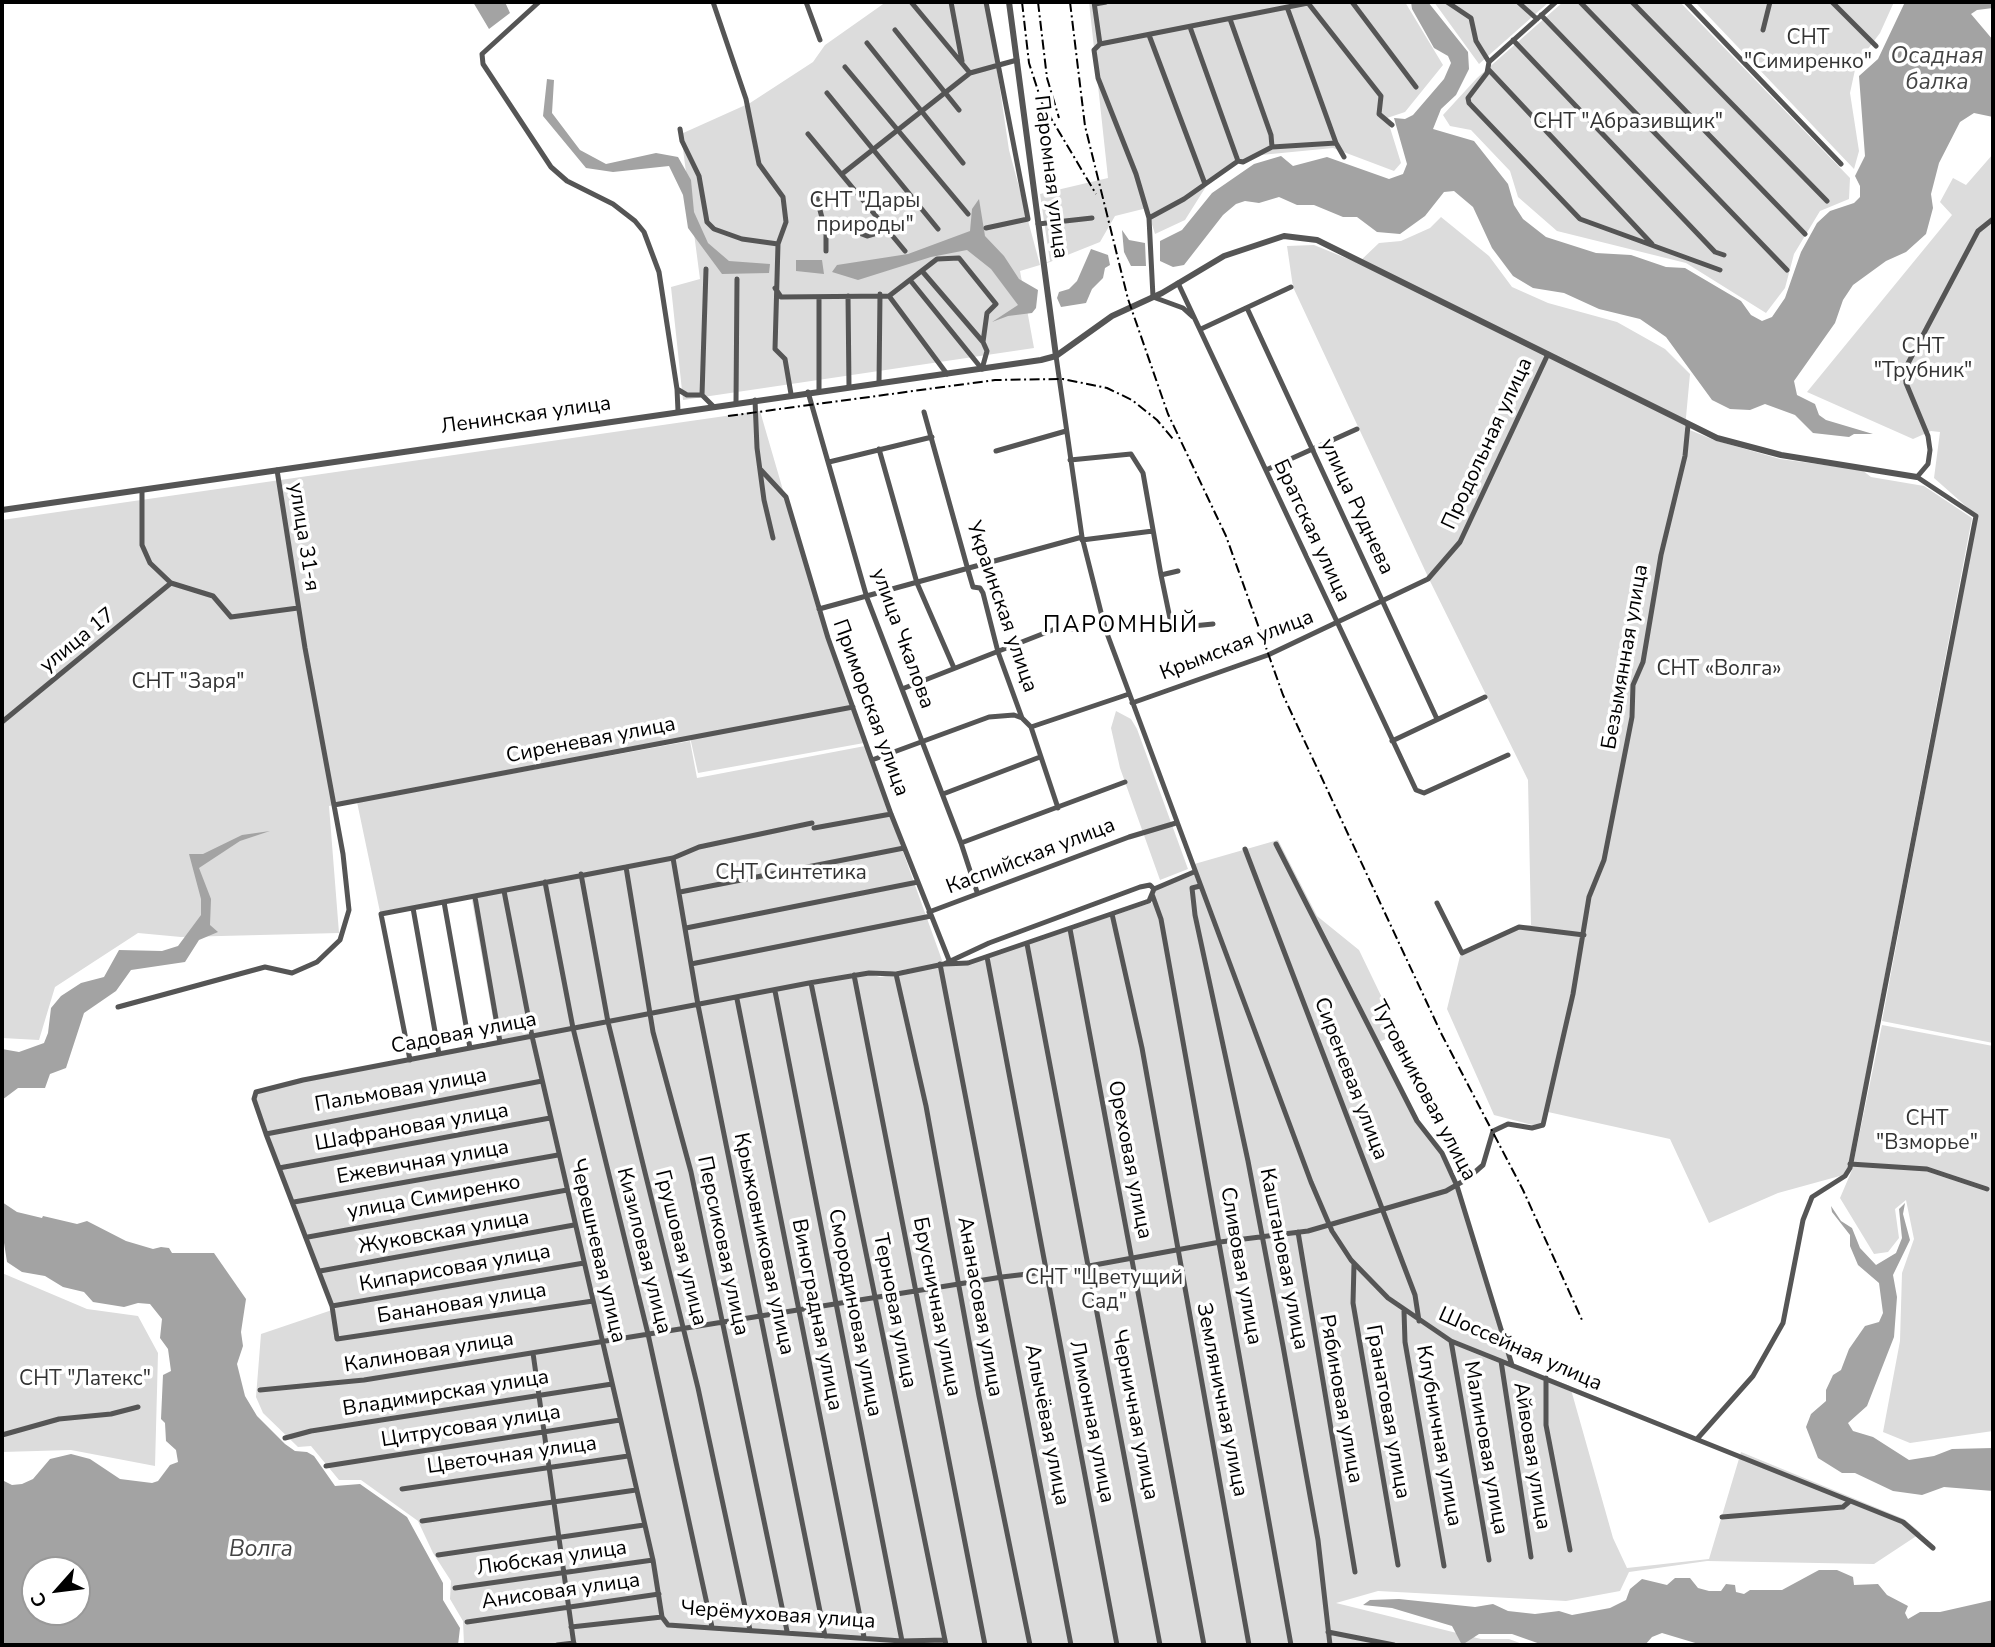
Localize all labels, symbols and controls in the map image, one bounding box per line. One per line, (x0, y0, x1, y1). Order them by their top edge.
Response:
park label: СНТ "Симиренко" (1744, 26, 1872, 76)
water label: Осадная балка (1891, 43, 1983, 97)
street label: Паромная улица (1027, 94, 1073, 260)
park label: СНТ "Абразивщик" (1533, 110, 1723, 136)
park label: СНТ "Дары природы" (810, 189, 920, 239)
park label: СНТ "Трубник" (1874, 335, 1972, 385)
street label: Продольная улица (1437, 354, 1539, 534)
street label: Ленинская улица (439, 392, 613, 440)
street label: улица Руднева (1314, 435, 1398, 579)
street label: Братская улица (1267, 456, 1355, 606)
street label: улица 31-я (282, 481, 324, 593)
street label: Украинская улица (960, 518, 1042, 696)
street label: Безымянная улица (1597, 563, 1655, 751)
street label: улица Чкалова (865, 565, 939, 713)
street label: улица 17 (35, 603, 121, 679)
street label: Крымская улица (1157, 605, 1317, 687)
district label: ПАРОМНЫЙ (1044, 612, 1198, 640)
street label: Приморская улица (826, 616, 914, 800)
park label: СНТ «Волга» (1656, 657, 1782, 683)
park label: СНТ "Заря" (131, 670, 245, 696)
street label: Сиреневая улица (504, 712, 678, 770)
street label: Каспийская улица (943, 813, 1119, 901)
park label: СНТ Синтетика (715, 861, 867, 887)
street label: Сиреневая улица (1307, 994, 1393, 1164)
street label: Тутовниковая улица (1365, 997, 1481, 1185)
street label: Садовая улица (389, 1008, 539, 1060)
street label: Пальмовая улица (313, 1063, 489, 1119)
street label: Ореховая улица (1101, 1079, 1157, 1241)
street label: Шафрановая улица (313, 1099, 511, 1157)
park label: СНТ "Взморье" (1876, 1107, 1978, 1157)
street label: Крыжовниковая улица (727, 1130, 799, 1358)
street label: Ежевичная улица (335, 1135, 511, 1191)
street label: Персиковая улица (691, 1154, 753, 1338)
street label: Черешневая улица (564, 1157, 630, 1345)
street label: Кизиловая улица (610, 1165, 676, 1337)
street label: Каштановая улица (1253, 1166, 1313, 1352)
street label: Грушовая улица (648, 1167, 712, 1329)
street label: улица Симиренко (345, 1170, 523, 1226)
street label: Сливовая улица (1214, 1185, 1266, 1347)
street label: Жуковская улица (357, 1206, 531, 1260)
street label: Смородиновая улица (821, 1207, 887, 1419)
street label: Брусничная улица (906, 1215, 966, 1399)
street label: Ананасовая улица (951, 1215, 1007, 1399)
street label: Виноградная улица (785, 1217, 847, 1413)
street label: Терновая улица (867, 1231, 921, 1391)
street label: Кипарисовая улица (357, 1240, 553, 1298)
park label: СНТ "Цветущий Сад" (1025, 1266, 1183, 1316)
street label: Банановая улица (376, 1278, 548, 1330)
street label: Земляничная улица (1190, 1301, 1252, 1499)
street label: Шоссейная улица (1434, 1303, 1606, 1397)
street label: Рябиновая улица (1313, 1313, 1367, 1485)
street label: Гранатовая улица (1359, 1323, 1415, 1501)
street label: Калиновая улица (342, 1327, 516, 1379)
street label: Черничная улица (1105, 1328, 1163, 1502)
street label: Лимонная улица (1063, 1339, 1119, 1505)
street label: Алычёвая улица (1018, 1342, 1074, 1508)
street label: Клубничная улица (1410, 1343, 1466, 1529)
street label: Малиновая улица (1457, 1359, 1513, 1537)
street label: Владимирская улица (341, 1365, 551, 1423)
park label: СНТ "Латекс" (19, 1367, 151, 1393)
street label: Айвовая улица (1507, 1380, 1555, 1532)
street label: Цитрусовая улица (379, 1400, 563, 1454)
street label: Цветочная улица (425, 1432, 599, 1480)
water label: Волга (229, 1536, 293, 1564)
street label: Любская улица (475, 1536, 629, 1582)
north arrow (21, 1556, 91, 1626)
street label: Анисовая улица (480, 1568, 642, 1616)
text: С (25, 1588, 54, 1612)
street label: Черёмуховая улица (680, 1597, 876, 1635)

